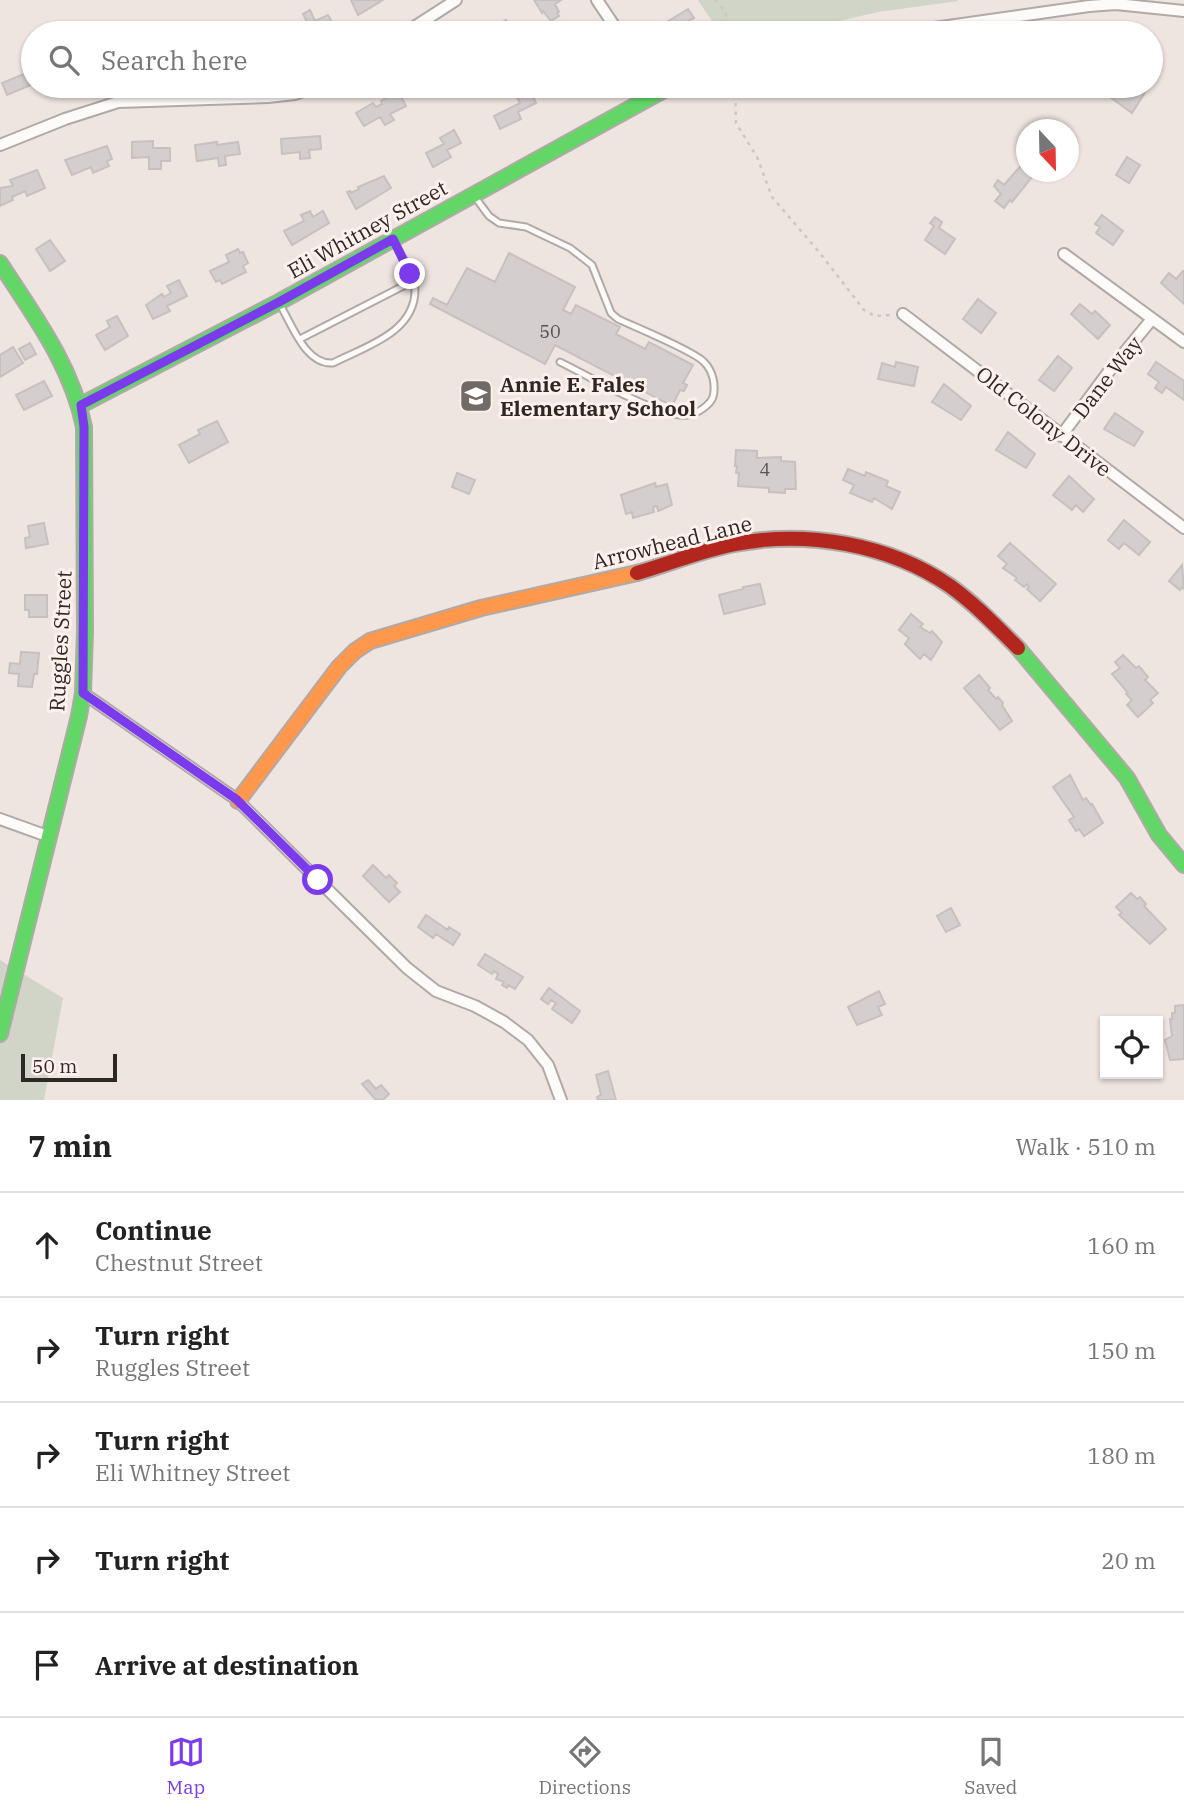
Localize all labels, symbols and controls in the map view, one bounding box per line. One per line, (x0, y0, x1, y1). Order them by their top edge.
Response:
search box (21, 21, 1163, 98)
icon: search (45, 41, 83, 79)
text: Search here (101, 43, 247, 77)
north arrow (1016, 119, 1079, 182)
street label: Eli Whitney Street (282, 174, 452, 284)
route end (394, 258, 425, 289)
house number: 50 (539, 320, 561, 343)
street label: Dane Way (1066, 329, 1148, 424)
street label: Old Colony Drive (971, 359, 1117, 483)
place label: Annie E. Fales Elementary School (500, 370, 696, 422)
school or university icon: Annie E. Fales Elementary School (457, 377, 495, 415)
house number: 4 (760, 458, 770, 481)
street label: Arrowhead Lane (589, 509, 755, 575)
street label: Ruggles Street (42, 570, 78, 712)
route start (302, 864, 333, 895)
map controls (1100, 1016, 1163, 1079)
button: locate (1100, 1016, 1163, 1079)
scale bar (21, 1051, 117, 1083)
text: 50 m (32, 1054, 77, 1078)
text: 7 min (28, 1126, 112, 1165)
text: Walk · 510 m (1015, 1131, 1156, 1161)
text: Continue (95, 1213, 212, 1247)
icon: ahead (28, 1226, 66, 1264)
text: 160 m (1087, 1230, 1156, 1260)
text: Chestnut Street (95, 1247, 263, 1277)
text: Turn right (95, 1318, 229, 1352)
icon: right (28, 1331, 66, 1369)
text: 150 m (1087, 1335, 1156, 1365)
text: Ruggles Street (95, 1352, 250, 1382)
text: Turn right (95, 1423, 229, 1457)
icon: right (28, 1436, 66, 1474)
text: 180 m (1087, 1440, 1156, 1470)
text: Eli Whitney Street (95, 1457, 290, 1487)
icon: right (28, 1541, 66, 1579)
text: Turn right (95, 1543, 229, 1577)
text: 20 m (1101, 1545, 1156, 1575)
icon: arrive (28, 1646, 66, 1684)
text: Arrive at destination (95, 1648, 359, 1682)
tab: Map (167, 1733, 205, 1799)
tab: Directions (538, 1733, 631, 1799)
tab: Saved (964, 1733, 1017, 1799)

